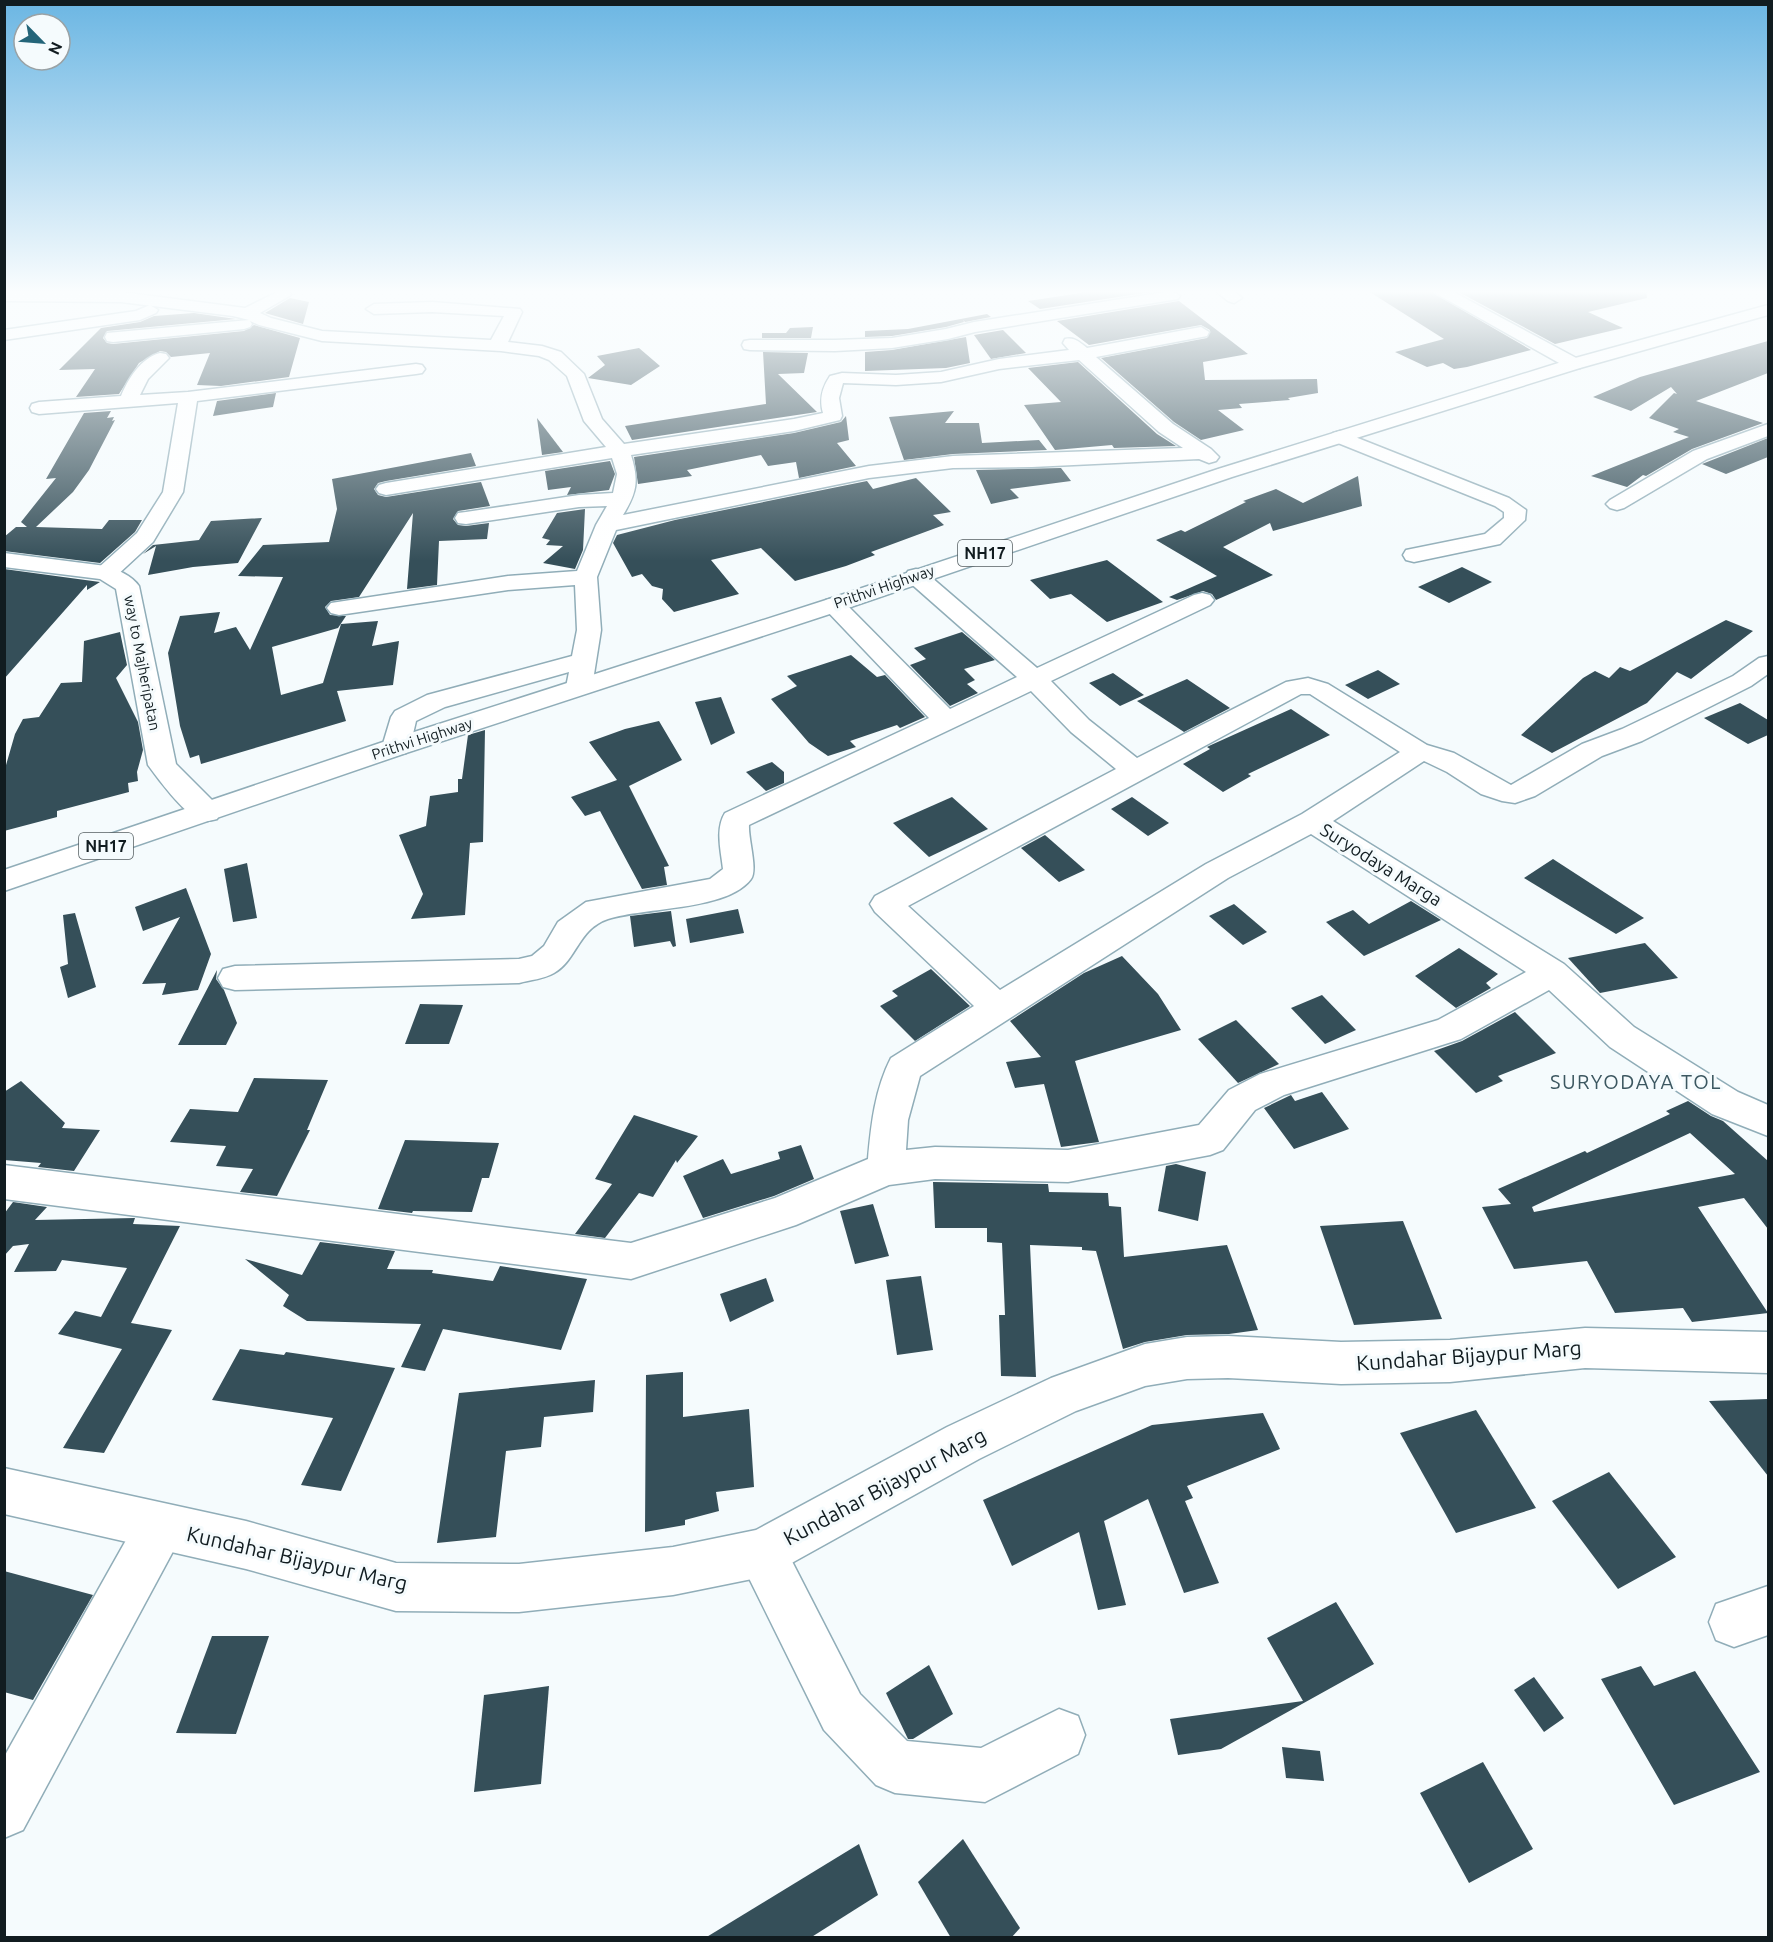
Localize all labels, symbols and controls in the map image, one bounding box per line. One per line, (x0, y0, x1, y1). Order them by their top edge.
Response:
north arrow (12, 12, 72, 72)
text: N (45, 39, 66, 58)
road number: NH17 (958, 540, 1012, 566)
street label: Prithvi Highway (831, 561, 936, 612)
street label: way to Majheripatan (121, 594, 164, 732)
street label: Prithvi Highway (369, 714, 474, 763)
street label: Suryodaya Marga (1317, 819, 1446, 910)
road number: NH17 (79, 833, 133, 859)
district label: SURYODAYA TOL (1550, 1070, 1722, 1093)
street label: Kundahar Bijaypur Marg (1355, 1335, 1582, 1375)
street label: Kundahar Bijaypur Marg (779, 1423, 990, 1550)
street label: Kundahar Bijaypur Marg (184, 1521, 410, 1595)

